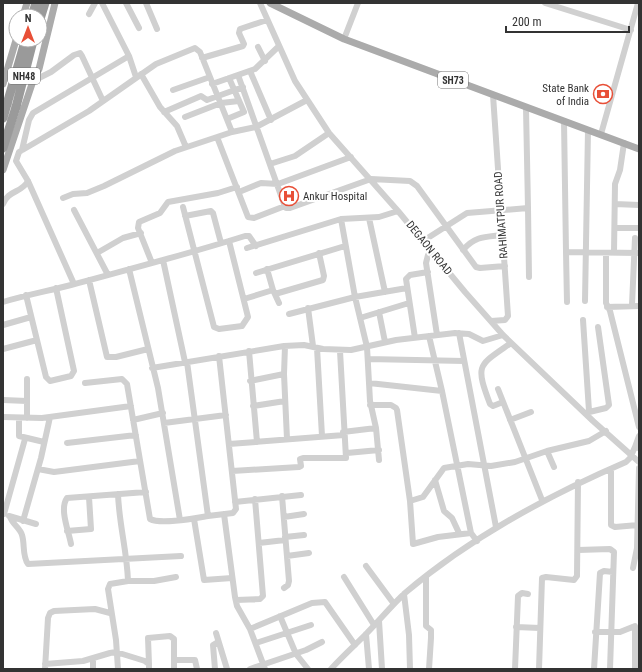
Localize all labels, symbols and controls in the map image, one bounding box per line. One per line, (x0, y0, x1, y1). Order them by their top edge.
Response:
north arrow (8, 8, 48, 48)
scale bar (506, 8, 629, 34)
text: N (25, 12, 32, 25)
text: 200 m (512, 15, 542, 29)
road number: NH48 (8, 68, 40, 84)
road number: SH73 (438, 72, 468, 88)
place label: State Bank of India (542, 82, 589, 108)
bank icon: State Bank of India (592, 83, 614, 105)
street label: RAHIMATPUR ROAD (491, 171, 511, 259)
hospital icon: Ankur Hospital (278, 185, 300, 207)
place label: Ankur Hospital (303, 190, 367, 203)
street label: DEGAON ROAD (403, 218, 455, 278)

